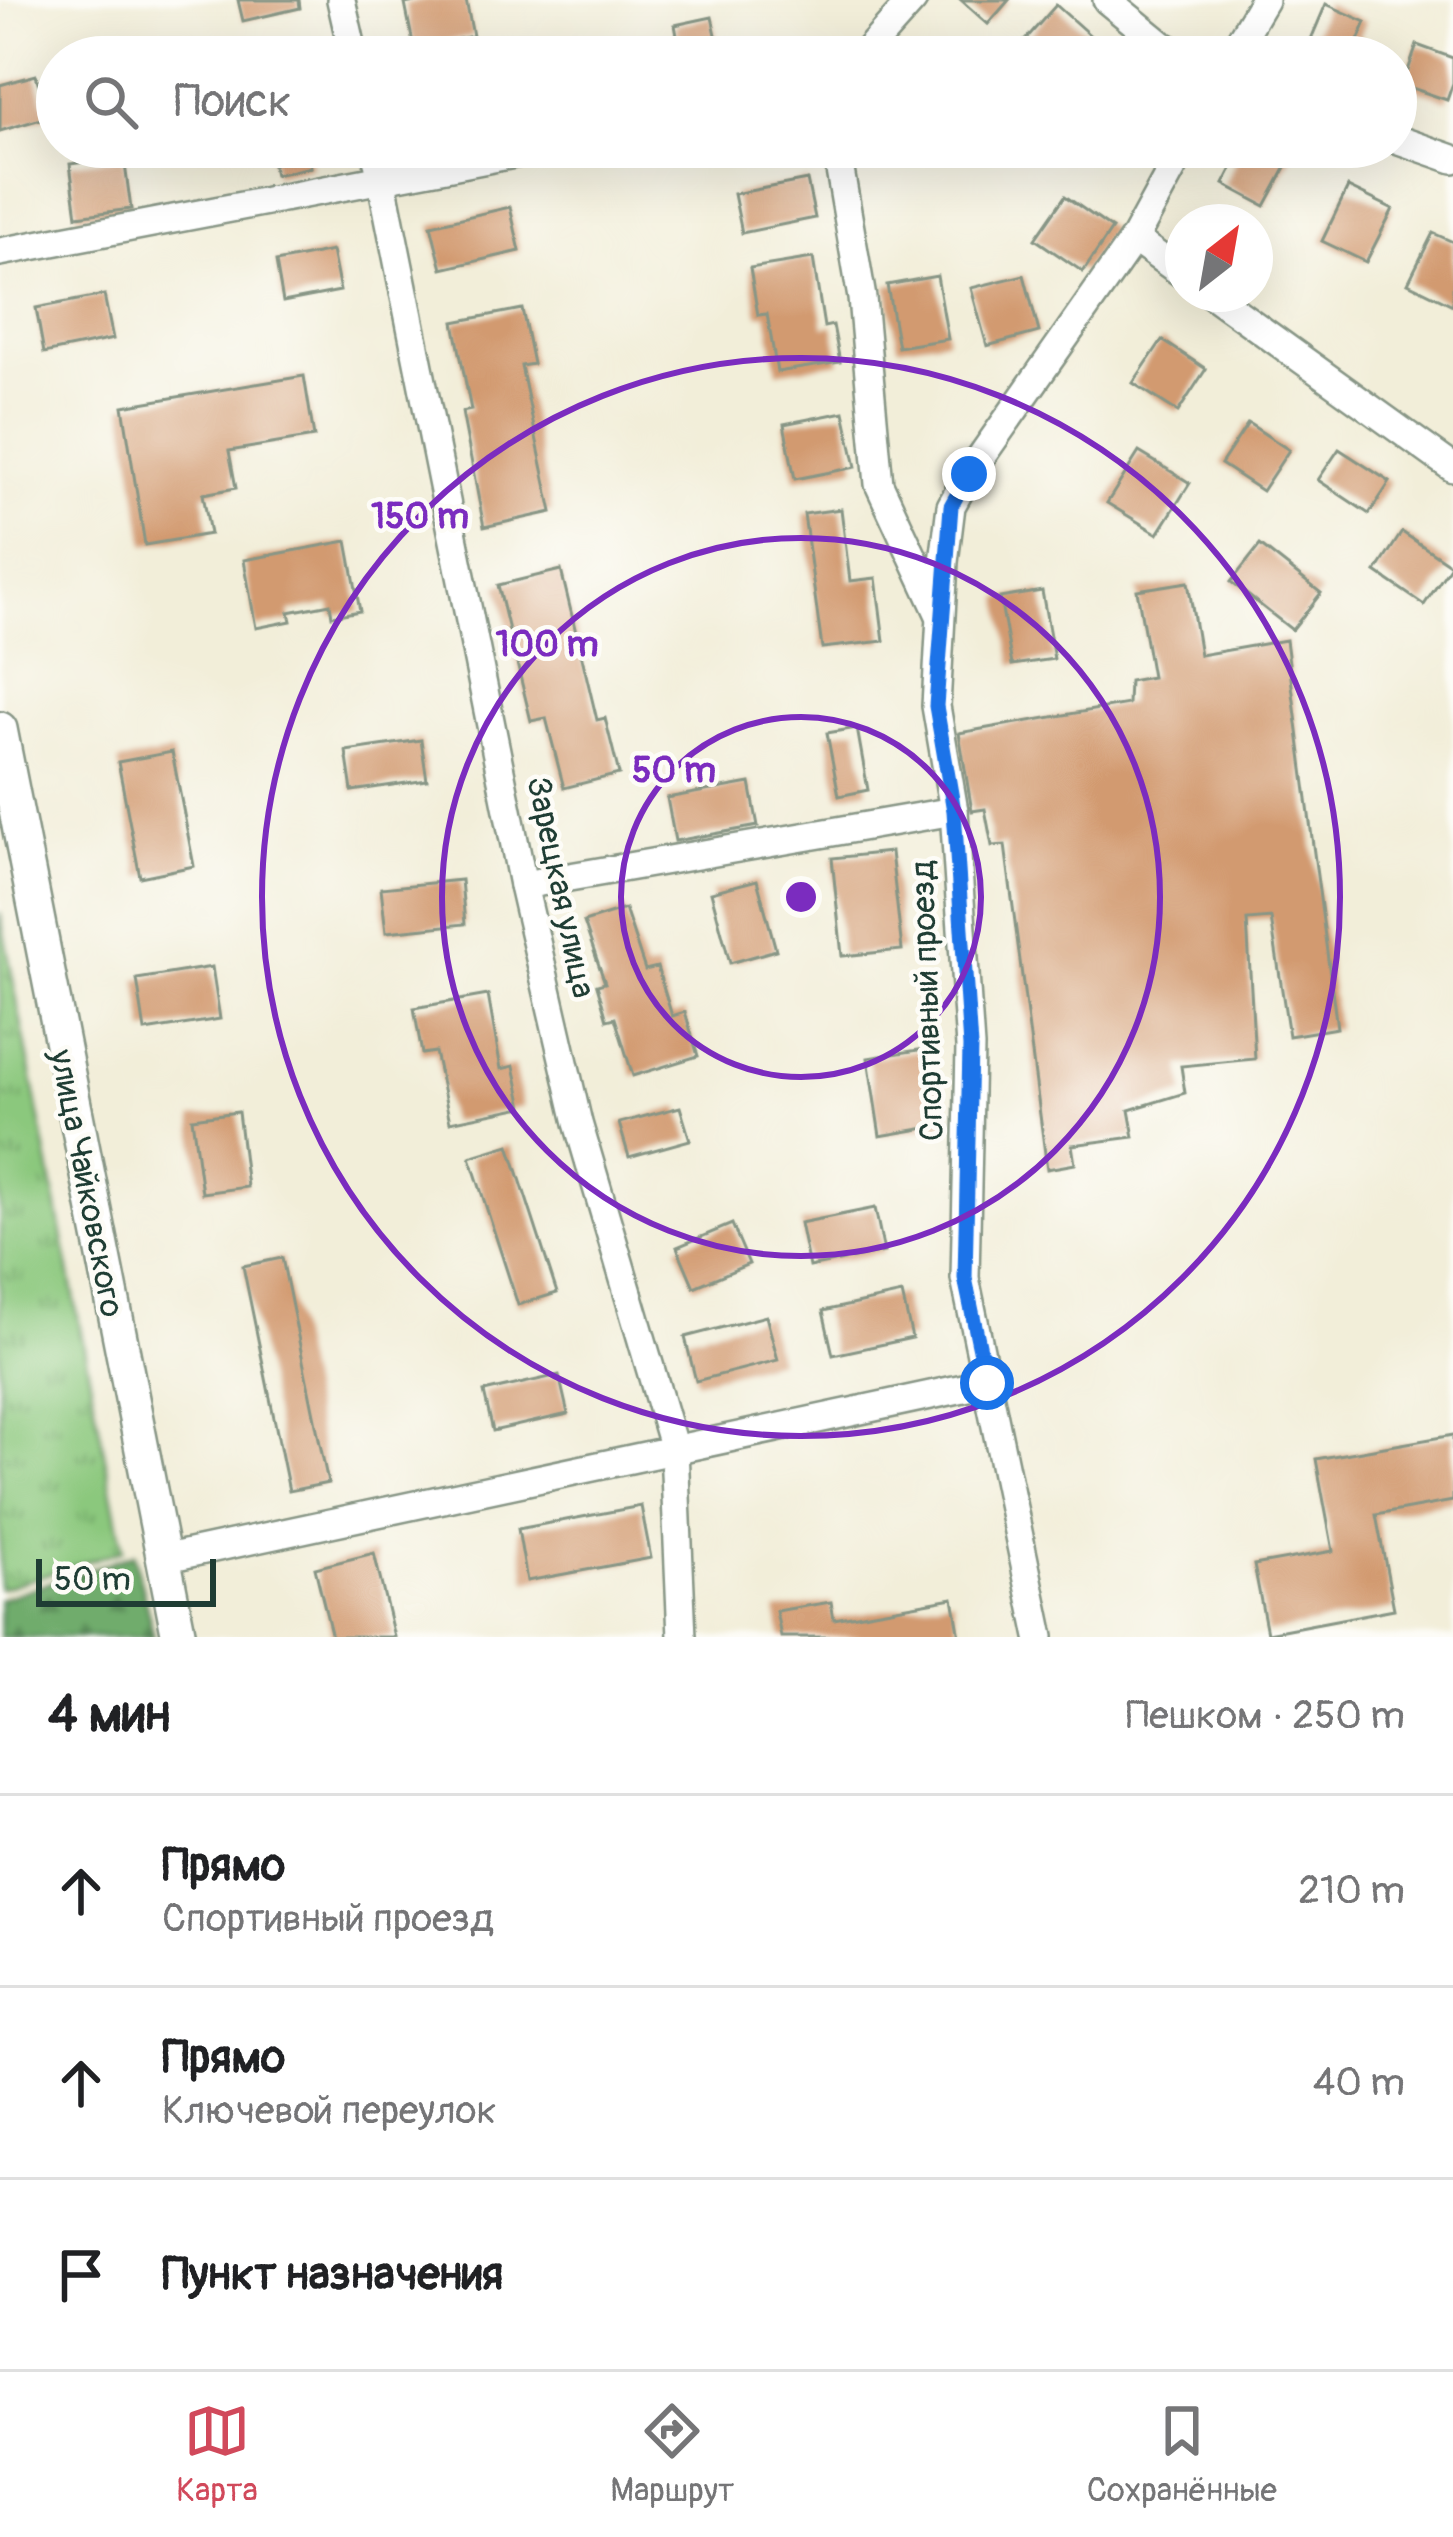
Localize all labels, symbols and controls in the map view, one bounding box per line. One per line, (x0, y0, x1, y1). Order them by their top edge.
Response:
search box (36, 36, 1417, 168)
icon: search (78, 69, 144, 135)
text: Поиск (174, 74, 291, 130)
north arrow (1165, 204, 1273, 312)
route end (942, 447, 996, 501)
text: 150 m (371, 494, 469, 539)
text: 100 m (495, 622, 599, 667)
text: 50 m (632, 748, 716, 793)
street label: Зарецкая улица (517, 773, 604, 1002)
street label: Спортивный проезд (902, 860, 953, 1142)
centre of rings (780, 876, 822, 918)
street label: улица Чайковского (40, 1045, 133, 1321)
route start (960, 1356, 1014, 1410)
scale bar (36, 1553, 216, 1606)
text: 50 m (54, 1559, 131, 1600)
text: 4 мин (48, 1683, 170, 1747)
text: Пешком · 250 m (1126, 1691, 1405, 1740)
text: Прямо (162, 1838, 285, 1894)
icon: ahead (48, 1858, 114, 1924)
text: 210 m (1298, 1866, 1405, 1915)
text: Спортивный проезд (162, 1894, 494, 1943)
text: Прямо (162, 2030, 285, 2086)
icon: ahead (48, 2050, 114, 2116)
text: 40 m (1313, 2058, 1405, 2107)
text: Ключевой переулок (162, 2086, 497, 2135)
icon: arrive (48, 2242, 114, 2308)
text: Пункт назначения (162, 2247, 503, 2303)
tab: Карта (176, 2398, 258, 2511)
tab: Маршрут (610, 2398, 734, 2511)
tab: Сохранённые (1087, 2398, 1277, 2511)

